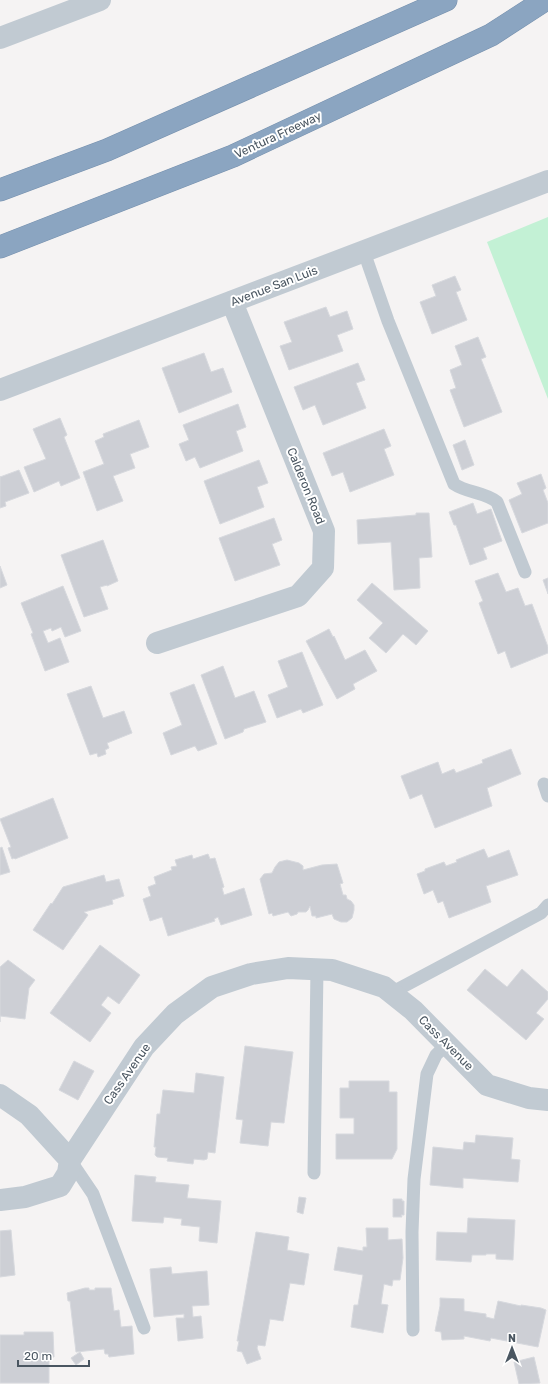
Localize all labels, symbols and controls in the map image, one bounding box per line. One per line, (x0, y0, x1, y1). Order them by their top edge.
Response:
street label: Ventura Freeway (232, 109, 324, 161)
street label: Avenue San Luis (229, 263, 319, 309)
street label: Calderon Road (284, 446, 328, 526)
street label: Cass Avenue (416, 1013, 476, 1073)
street label: Cass Avenue (101, 1040, 153, 1107)
north arrow (492, 1328, 532, 1368)
text: N (508, 1332, 516, 1345)
scale bar (18, 1342, 89, 1368)
text: 20 m (24, 1349, 52, 1363)

